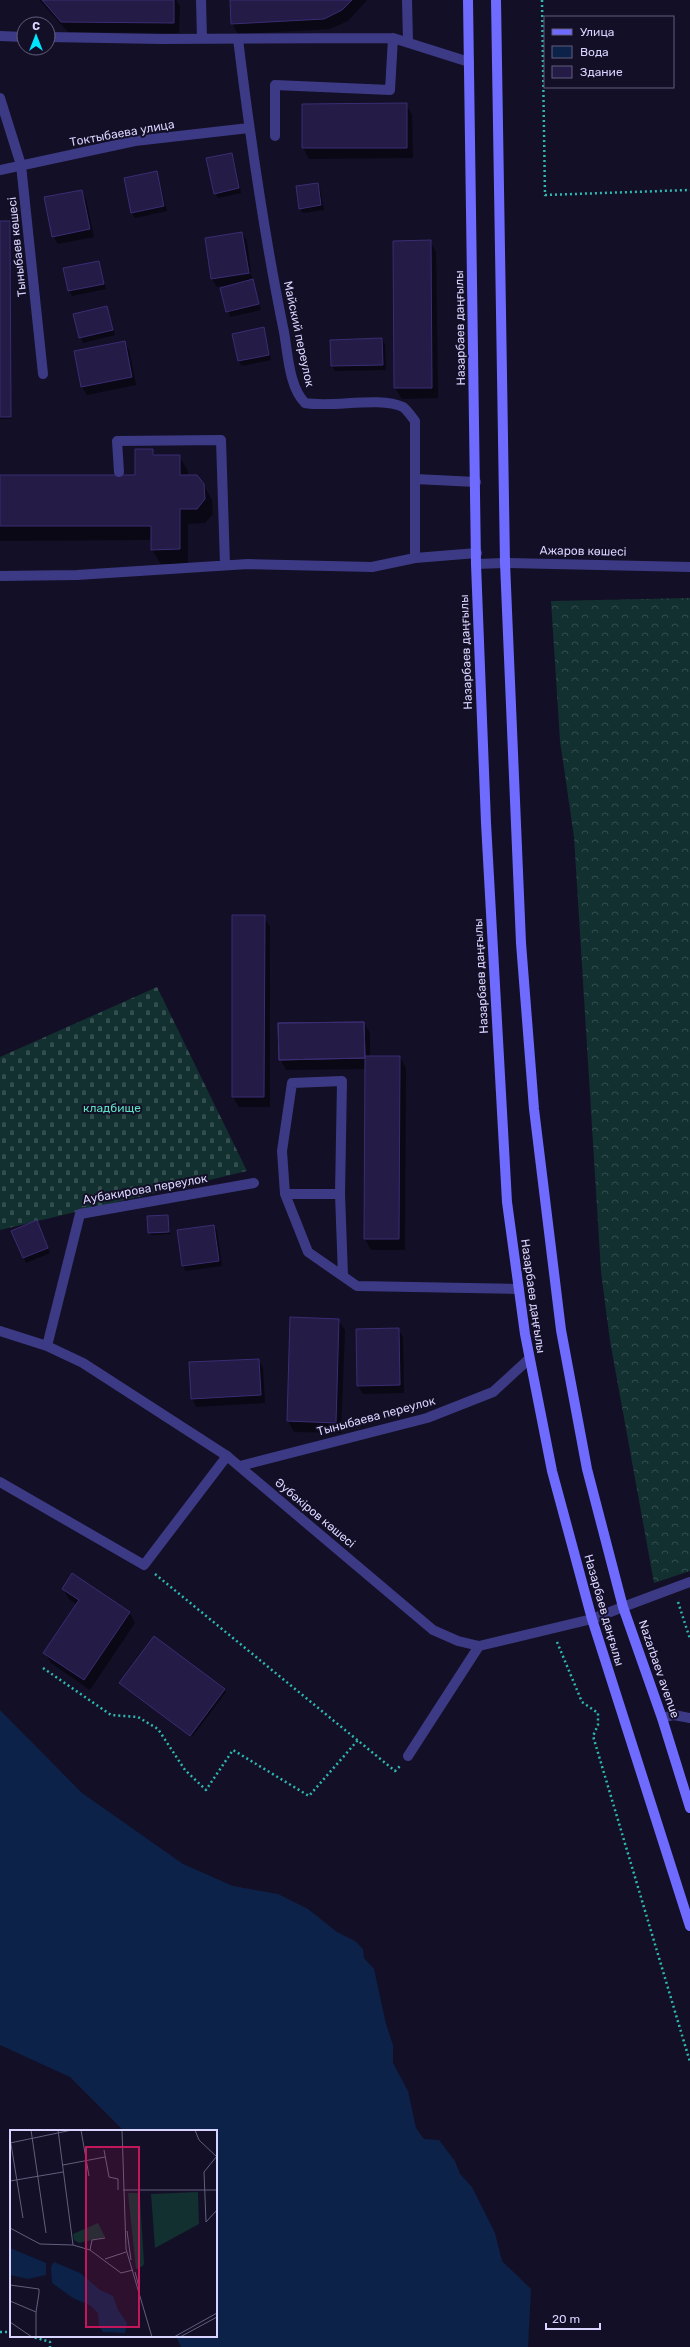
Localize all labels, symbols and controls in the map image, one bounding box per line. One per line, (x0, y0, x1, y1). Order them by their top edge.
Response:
north arrow (16, 16, 56, 56)
legend (544, 16, 674, 88)
text: С (32, 20, 40, 33)
text: Улица (580, 25, 614, 39)
text: Вода (580, 45, 609, 59)
text: Здание (580, 65, 623, 79)
street label: Токтыбаева улица (69, 117, 175, 149)
street label: Тыныбаев көшесі (5, 196, 29, 298)
street label: Назарбаев даңғылы (452, 270, 468, 386)
street label: Майский переулок (281, 280, 317, 389)
street label: Ажаров көшесі (539, 543, 627, 559)
street label: Назарбаев даңғылы (457, 594, 475, 710)
street label: Назарбаев даңғылы (471, 918, 491, 1034)
park label: кладбище (83, 1101, 141, 1115)
street label: Аубакирова переулок (82, 1171, 209, 1207)
street label: Назарбаев даңғылы (518, 1238, 548, 1354)
street label: Тыныбаева переулок (315, 1393, 437, 1439)
street label: Әубәкіров көшесі (272, 1475, 358, 1551)
street label: Назарбаев даңғылы (581, 1553, 627, 1667)
street label: Nazarbaev avenue (636, 1618, 682, 1720)
inset map (10, 2130, 217, 2337)
scale bar (546, 2305, 600, 2331)
text: 20 m (552, 2312, 580, 2326)

